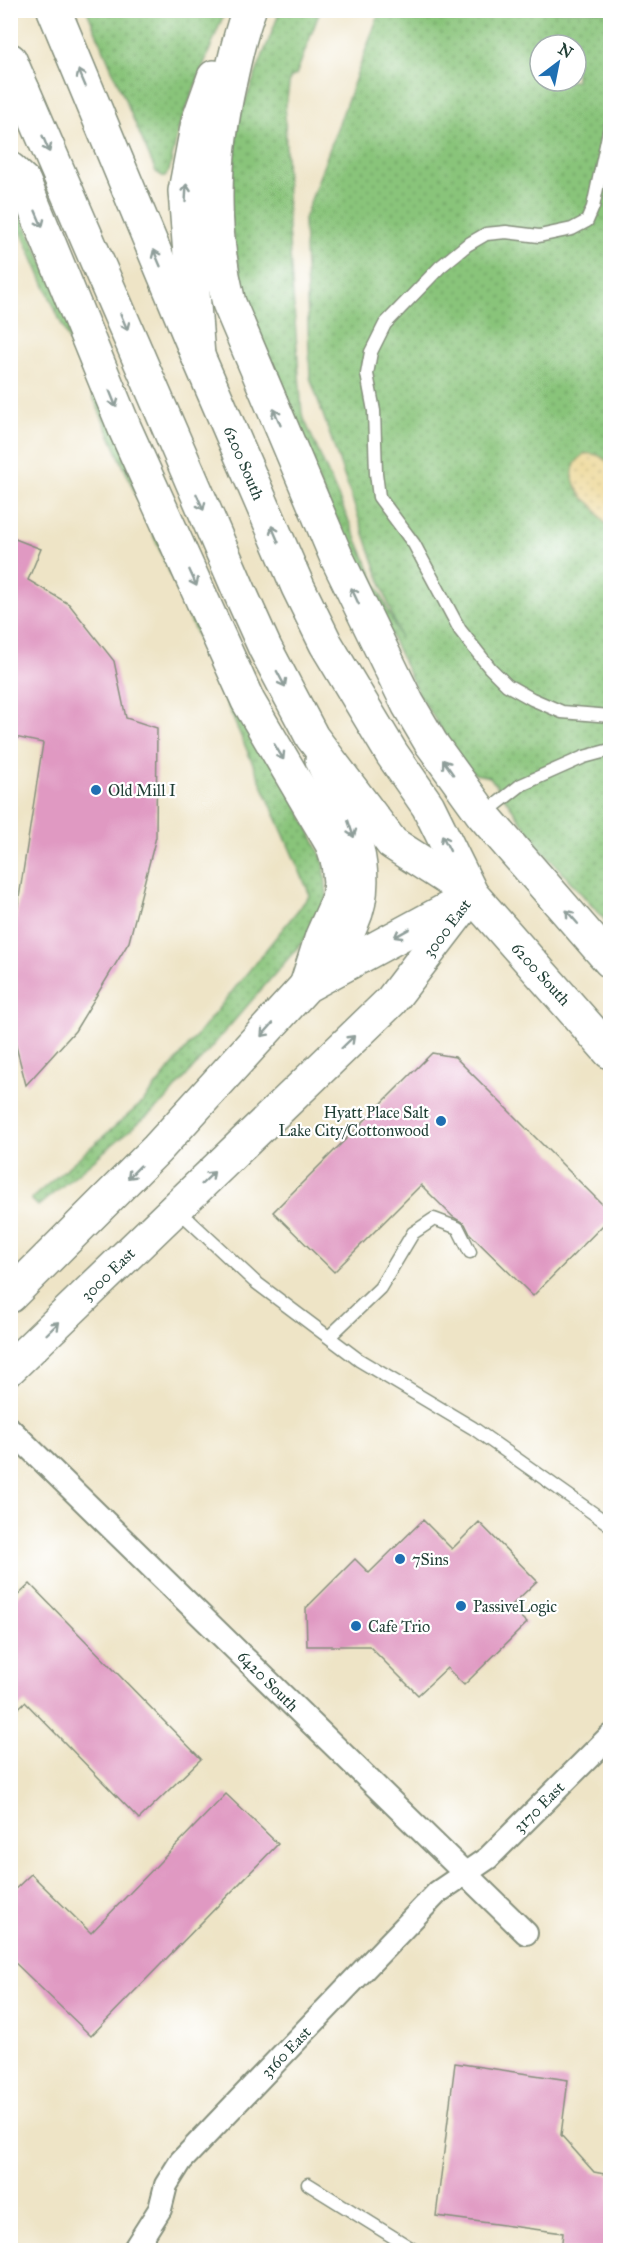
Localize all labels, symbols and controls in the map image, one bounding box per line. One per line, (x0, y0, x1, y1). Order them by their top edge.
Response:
north arrow (528, 33, 588, 93)
text: N (555, 39, 577, 63)
one-way arrow (76, 69, 87, 87)
one-way arrow (41, 134, 53, 152)
one-way arrow (180, 184, 191, 203)
one-way arrow (34, 209, 45, 228)
one-way arrow (151, 249, 162, 267)
one-way arrow (119, 313, 130, 331)
one-way arrow (108, 390, 119, 408)
one-way arrow (271, 408, 283, 426)
street label: 6200 South (220, 423, 268, 503)
one-way arrow (195, 492, 206, 511)
one-way arrow (269, 525, 280, 543)
one-way arrow (187, 568, 199, 586)
one-way arrow (348, 587, 360, 605)
one-way arrow (275, 670, 287, 687)
one-way arrow (273, 743, 285, 760)
one-way arrow (441, 759, 454, 775)
place label: Old Mill I (108, 781, 176, 800)
marker: Old Mill I (89, 783, 103, 797)
one-way arrow (346, 819, 357, 838)
one-way arrow (440, 834, 452, 852)
street label: 3000 East (419, 895, 475, 961)
one-way arrow (565, 910, 579, 925)
one-way arrow (394, 928, 411, 940)
street label: 6200 South (508, 938, 574, 1010)
one-way arrow (260, 1022, 274, 1037)
one-way arrow (341, 1035, 356, 1050)
place label: Hyatt Place Salt Lake City/Cottonwood (278, 1103, 429, 1140)
marker: Hyatt Place Salt Lake City/Cottonwood (434, 1114, 448, 1128)
one-way arrow (127, 1165, 142, 1179)
one-way arrow (200, 1171, 215, 1185)
street label: 3000 East (77, 1243, 139, 1304)
one-way arrow (45, 1320, 60, 1335)
place label: 7Sins (412, 1550, 449, 1569)
marker: 7Sins (393, 1552, 407, 1566)
place label: PassiveLogic (473, 1597, 557, 1617)
marker: PassiveLogic (454, 1599, 468, 1613)
place label: Cafe Trio (368, 1617, 430, 1636)
marker: Cafe Trio (349, 1619, 363, 1633)
street label: 6420 South (234, 1647, 302, 1715)
street label: 3170 East (510, 1778, 568, 1836)
street label: 3160 East (257, 2022, 315, 2081)

